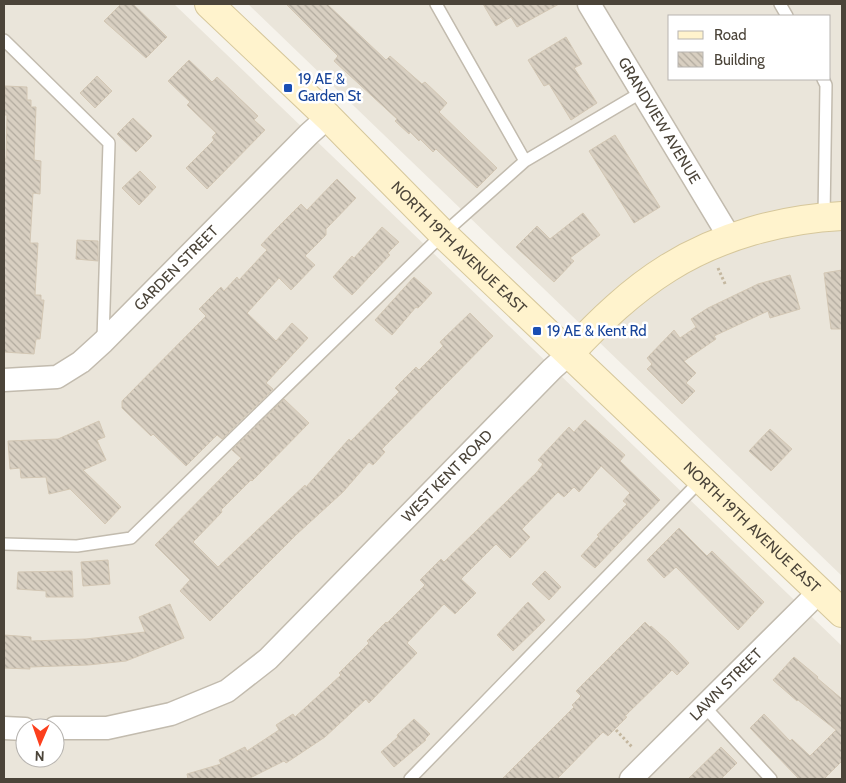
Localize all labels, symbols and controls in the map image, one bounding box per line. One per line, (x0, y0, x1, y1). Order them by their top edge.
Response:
legend (668, 15, 831, 80)
text: Road (714, 26, 747, 44)
text: Building (714, 51, 765, 69)
street label: GRANDVIEW AVENUE (614, 54, 704, 187)
place label: 19 AE & Garden St (298, 70, 361, 105)
marker: 19 AE & Garden St (282, 82, 294, 94)
street label: NORTH 19TH AVENUE EAST (387, 178, 530, 317)
street label: GARDEN STREET (130, 222, 222, 314)
place label: 19 AE & Kent Rd (547, 322, 647, 340)
marker: 19 AE & Kent Rd (531, 325, 543, 337)
street label: WEST KENT ROAD (398, 426, 496, 526)
street label: NORTH 19TH AVENUE EAST (680, 458, 824, 596)
street label: LAWN STREET (686, 645, 766, 724)
north arrow (15, 718, 65, 768)
text: N (34, 747, 45, 765)

